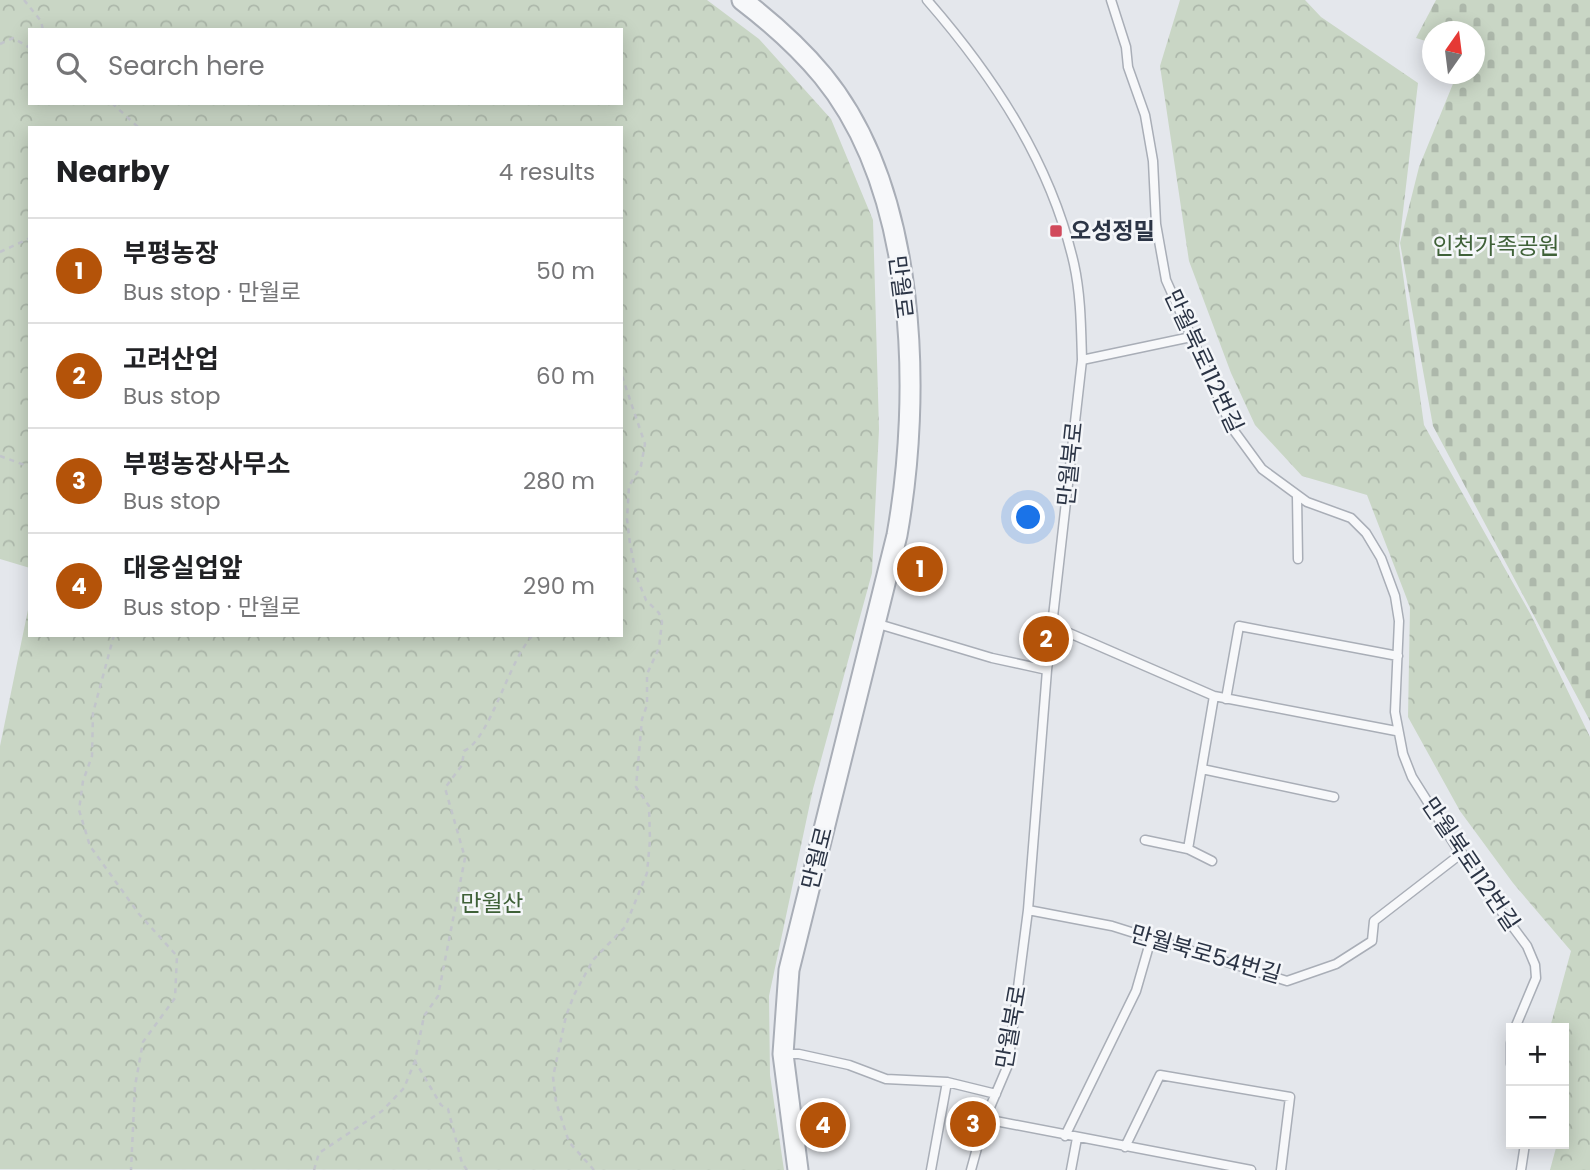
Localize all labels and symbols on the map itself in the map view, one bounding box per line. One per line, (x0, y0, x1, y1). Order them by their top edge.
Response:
north arrow (1422, 21, 1485, 84)
place label: 오성정밀 (1070, 215, 1155, 247)
marker: 오성정밀 (1048, 223, 1064, 239)
park label: 인천가족공원 (1433, 230, 1559, 262)
street label: 만월로 (881, 254, 921, 320)
street label: 만월북로112번길 (1157, 284, 1251, 438)
street label: 만월북로 (1050, 420, 1090, 508)
your location (1011, 500, 1045, 534)
pin: 1 (897, 543, 943, 595)
pin: 2 (1023, 613, 1069, 665)
street label: 만월북로112번길 (1414, 791, 1528, 937)
street label: 만월로 (794, 823, 840, 893)
park label: 만월산 (460, 887, 524, 919)
street label: 만월북로54번길 (1127, 917, 1285, 991)
street label: 만월북로 (988, 983, 1034, 1071)
pin: 3 (950, 1098, 996, 1150)
pin: 4 (800, 1099, 846, 1151)

